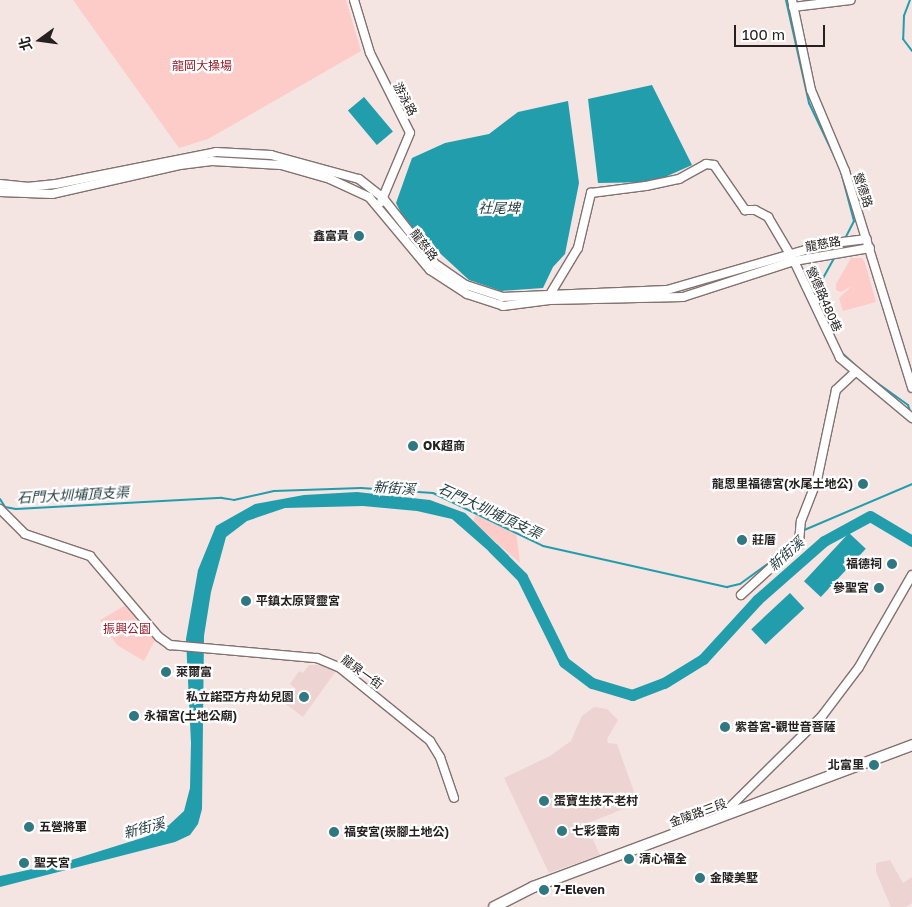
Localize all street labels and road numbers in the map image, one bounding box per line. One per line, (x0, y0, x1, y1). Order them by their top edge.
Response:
street label: 游泳路 (390, 80, 420, 118)
street label: 營德路 (851, 171, 875, 209)
street label: 龍慈路 (407, 226, 441, 264)
street label: 龍慈路 (804, 234, 842, 254)
street label: 營德路480巷 (803, 264, 845, 334)
street label: 龍泉一街 (338, 652, 386, 692)
street label: 金陵路三段 (667, 796, 729, 830)

